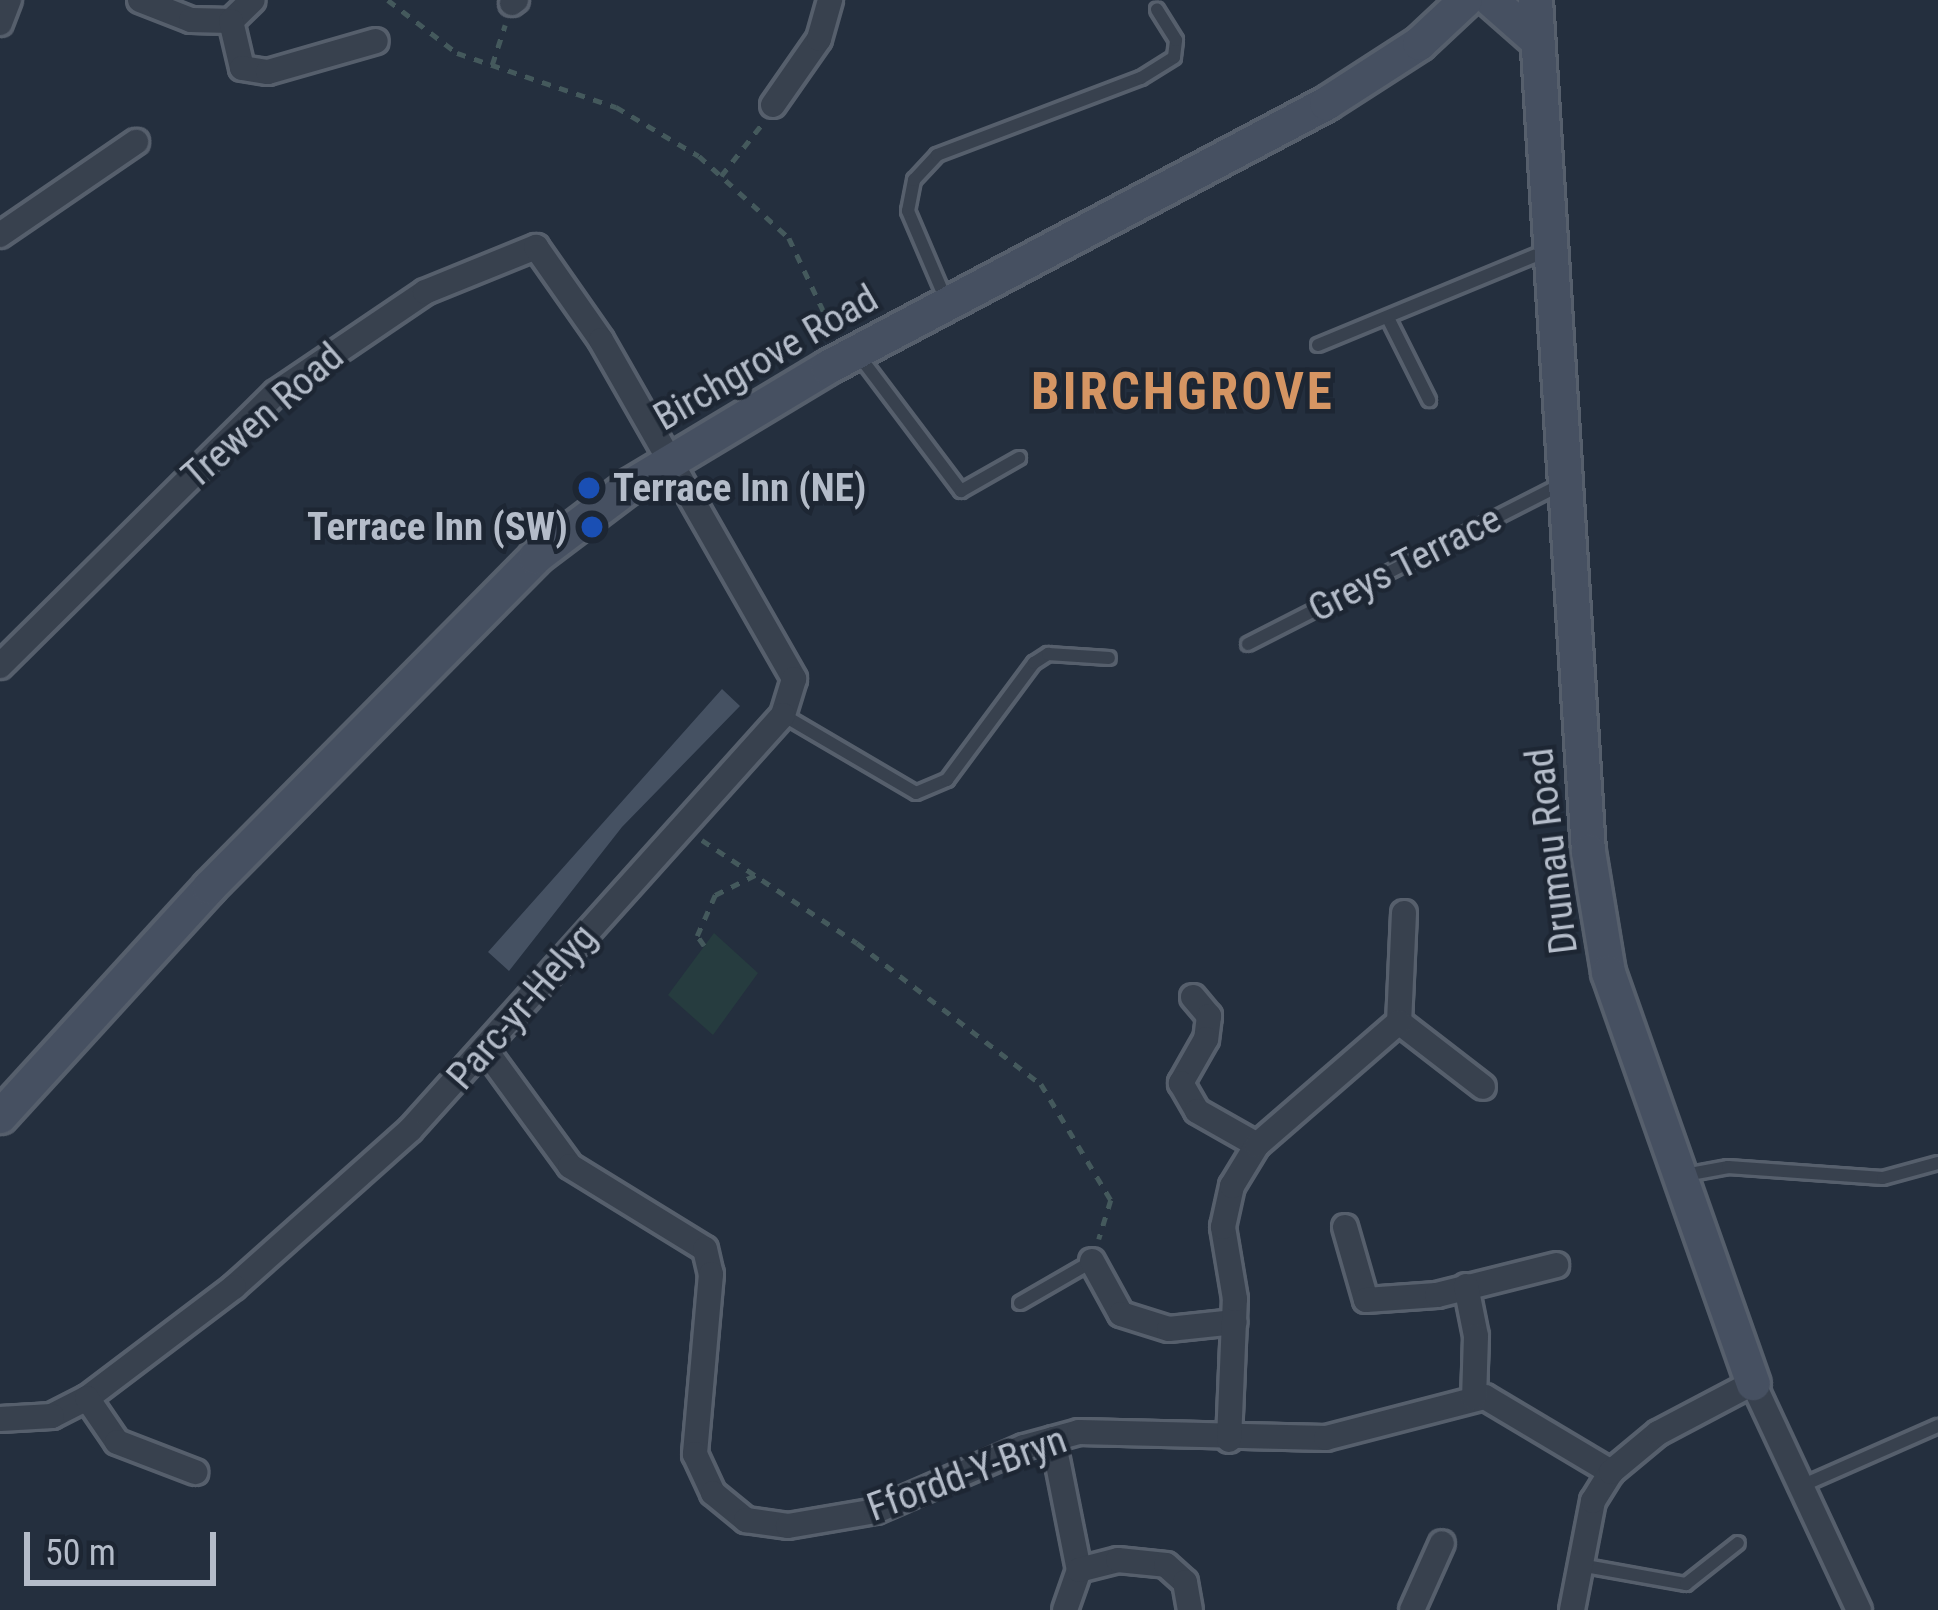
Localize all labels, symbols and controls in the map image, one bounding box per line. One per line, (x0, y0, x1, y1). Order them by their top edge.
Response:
street label: Birchgrove Road (646, 275, 886, 441)
street label: Trewen Road (173, 333, 353, 499)
district label: BIRCHGROVE (1031, 361, 1335, 423)
place label: Terrace Inn (NE) (613, 465, 866, 511)
marker: Terrace Inn (NE) (576, 475, 602, 501)
street label: Greys Terrace (1301, 495, 1509, 633)
place label: Terrace Inn (SW) (307, 504, 568, 550)
marker: Terrace Inn (SW) (579, 514, 605, 540)
street label: Drumau Road (1516, 745, 1588, 957)
street label: Parc-yr-Helyg (438, 915, 606, 1099)
street label: Ffordd-Y-Bryn (861, 1416, 1073, 1532)
scale bar (30, 1508, 222, 1582)
text: 50 m (45, 1532, 116, 1574)

